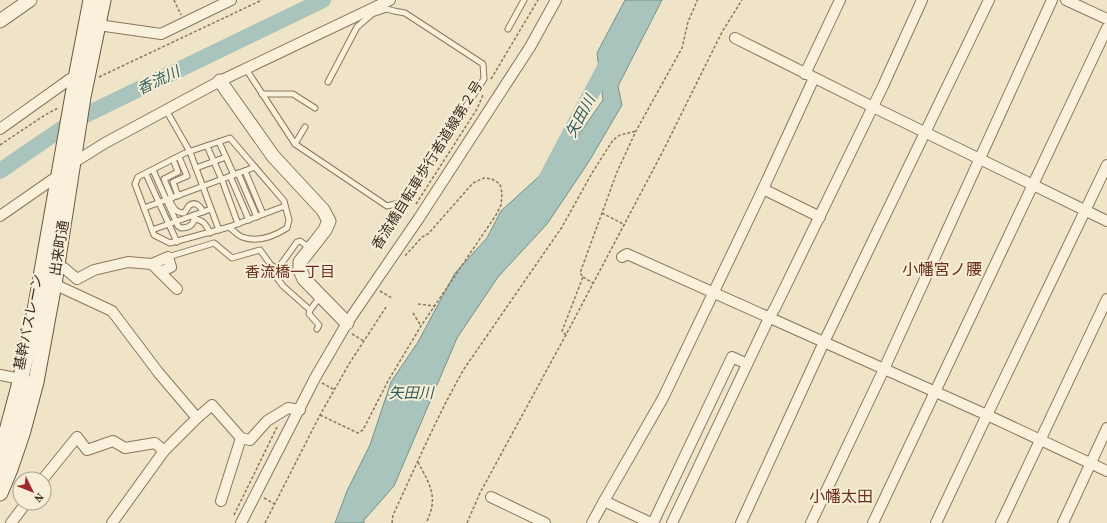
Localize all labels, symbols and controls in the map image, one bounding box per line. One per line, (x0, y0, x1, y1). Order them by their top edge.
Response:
water label: 香流川 (133, 60, 185, 99)
street label: 香流橋自転車歩行者道線第２号 (367, 77, 487, 253)
water label: 矢田川 (560, 89, 601, 141)
street label: 出来町通 (45, 219, 73, 277)
district label: 小幡宮ノ腰 (902, 258, 982, 280)
district label: 香流橋一丁目 (245, 261, 335, 282)
street label: 基幹バスレーン (9, 272, 47, 372)
water label: 矢田川 (388, 382, 435, 403)
north arrow (12, 471, 52, 511)
district label: 小幡太田 (809, 485, 873, 507)
text: N (31, 489, 47, 506)

